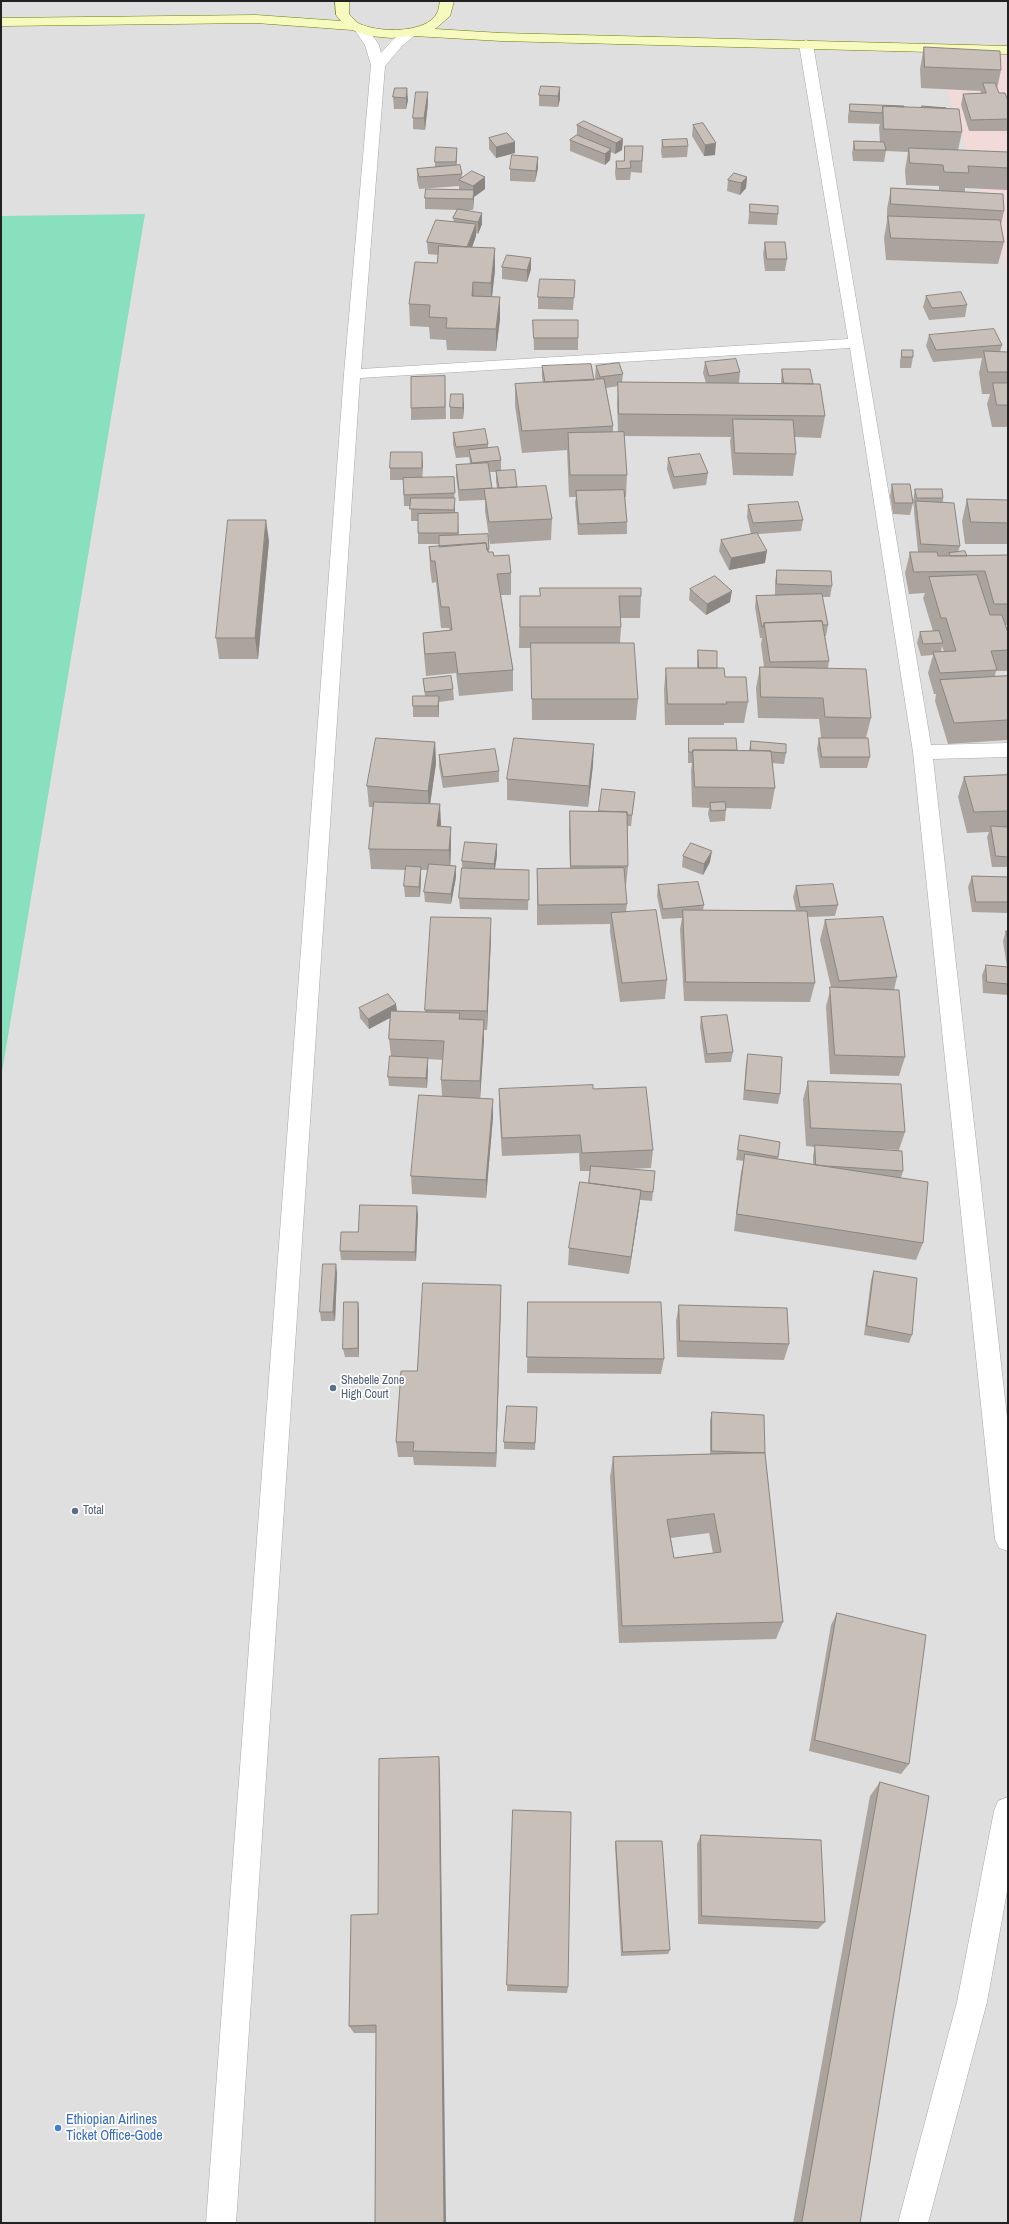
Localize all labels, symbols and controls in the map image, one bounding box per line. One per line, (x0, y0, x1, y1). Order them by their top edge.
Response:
place label: Shebelle Zone High Court (341, 1374, 404, 1402)
marker: Shebelle Zone High Court (328, 1383, 338, 1393)
place label: Total (83, 1504, 104, 1518)
marker: Total (70, 1506, 80, 1516)
place label: Ethiopian Airlines Ticket Office-Gode (66, 2112, 163, 2144)
marker: Ethiopian Airlines Ticket Office-Gode (53, 2123, 63, 2133)

